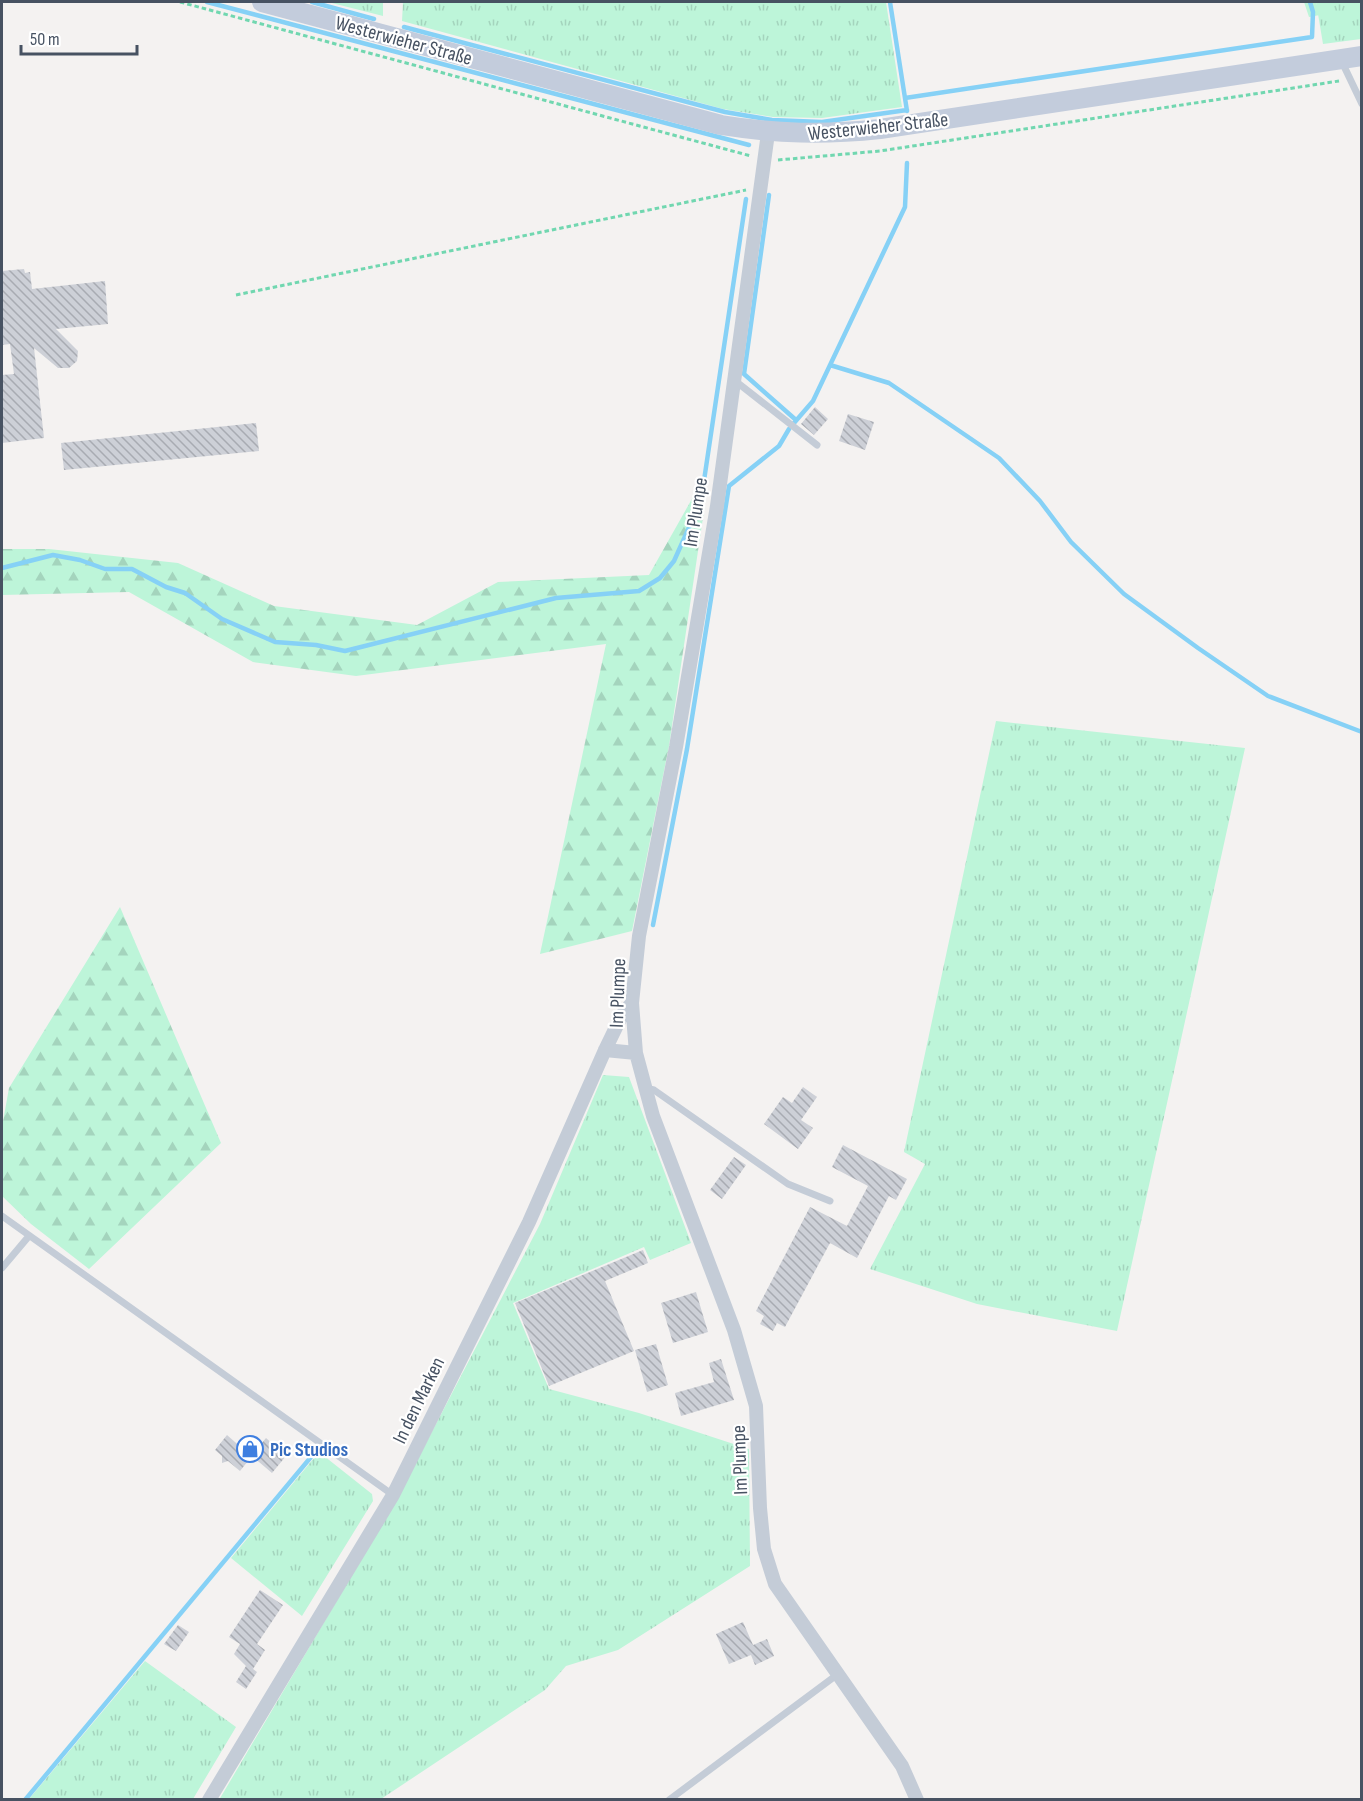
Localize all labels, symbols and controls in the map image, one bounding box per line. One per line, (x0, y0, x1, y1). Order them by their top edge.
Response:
street label: Westerwieher Straße (333, 11, 475, 71)
scale bar (21, 18, 136, 56)
text: 50 m (30, 29, 60, 50)
street label: Westerwieher Straße (807, 108, 949, 146)
street label: Im Plumpe (679, 476, 713, 548)
street label: Im Plumpe (605, 958, 631, 1028)
street label: In den Marken (388, 1353, 450, 1448)
street label: Im Plumpe (727, 1425, 753, 1495)
shop icon: Pic Studios (235, 1434, 265, 1464)
place label: Pic Studios (270, 1438, 349, 1462)

